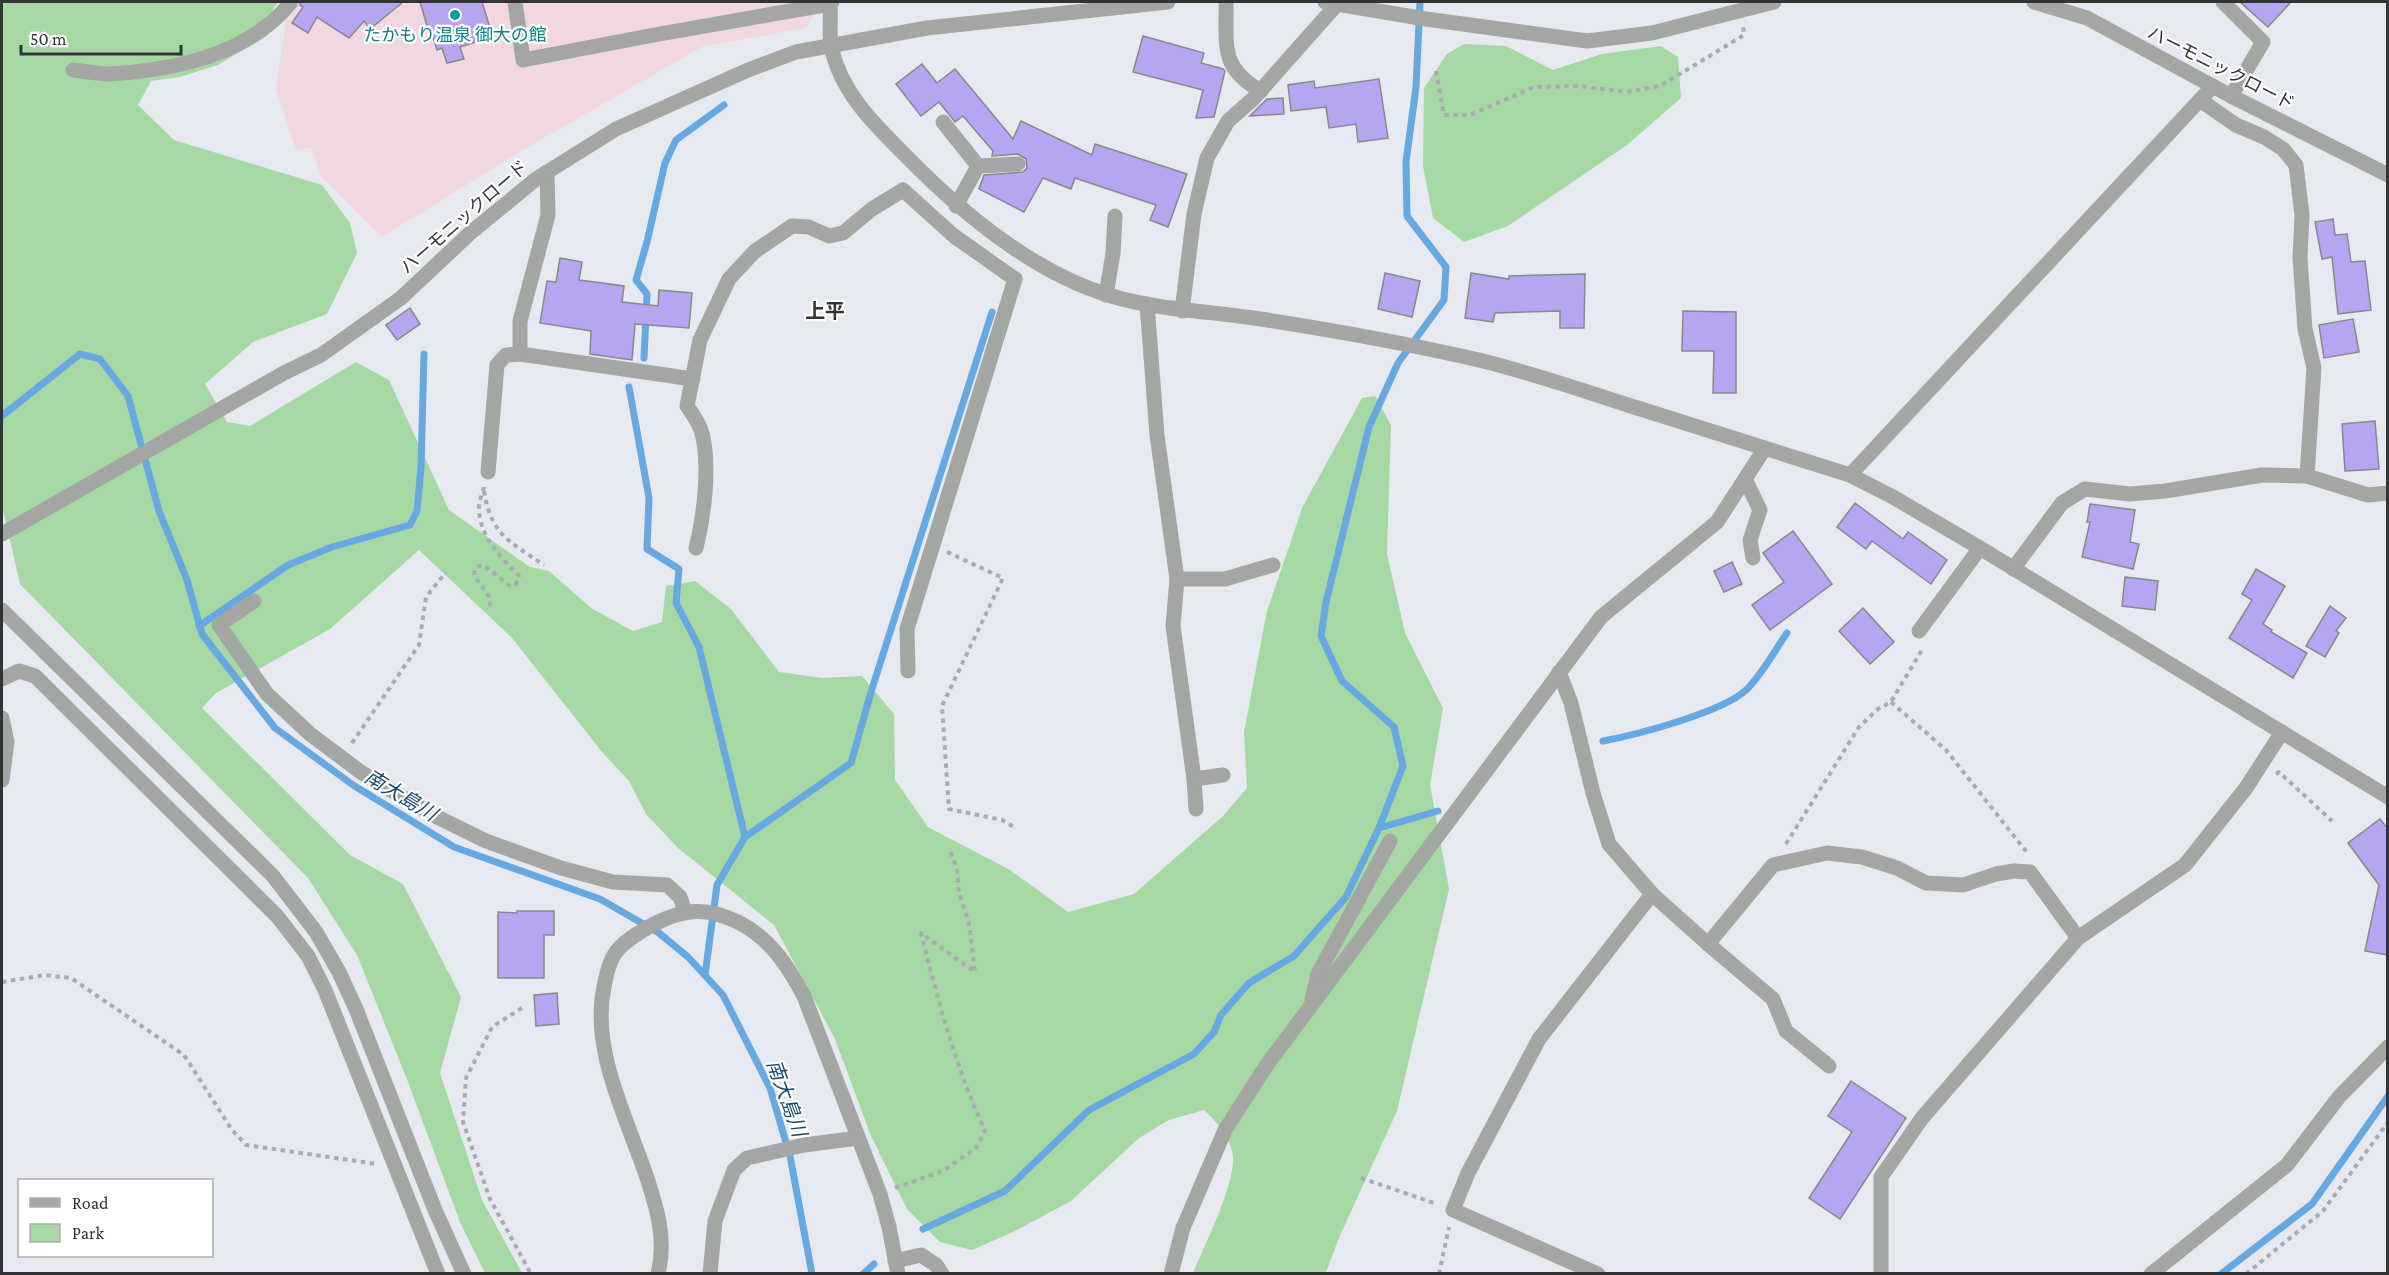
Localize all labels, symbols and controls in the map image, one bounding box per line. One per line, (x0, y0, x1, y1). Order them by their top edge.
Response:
marker: たかもり温泉 御大の館 (448, 8, 462, 22)
scale bar (21, 18, 182, 56)
street label: ハーモニックロード (2144, 22, 2298, 114)
place label: たかもり温泉 御大の館 (363, 25, 547, 45)
text: 50 m (30, 29, 67, 49)
street label: ハーモニックロード (396, 156, 532, 278)
district label: 上平 (805, 300, 845, 322)
water label: 南大島川 (361, 765, 443, 826)
water label: 南大島川 (763, 1057, 812, 1141)
legend (18, 1179, 213, 1257)
text: Road (72, 1193, 109, 1213)
text: Park (72, 1223, 104, 1243)

